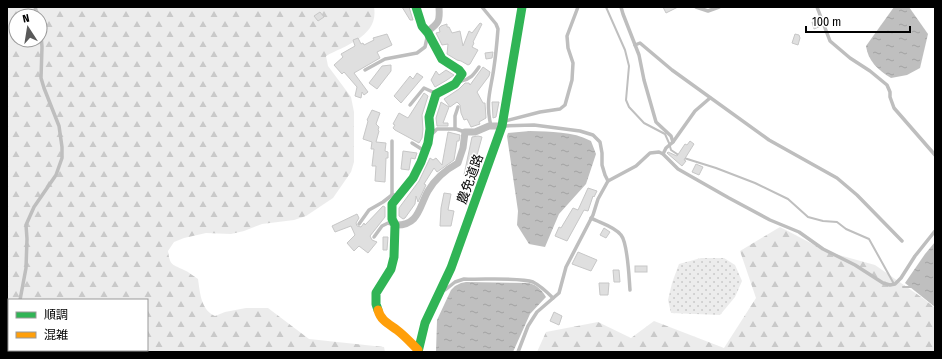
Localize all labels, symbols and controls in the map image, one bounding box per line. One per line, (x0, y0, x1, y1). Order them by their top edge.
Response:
north arrow (8, 8, 48, 48)
scale bar (806, 8, 910, 34)
text: N (21, 12, 31, 26)
text: 100 m (812, 15, 841, 29)
street label: 農免道路 (454, 152, 486, 206)
legend (8, 299, 148, 351)
text: 順調 (44, 308, 68, 322)
text: 混雑 (44, 328, 68, 342)

